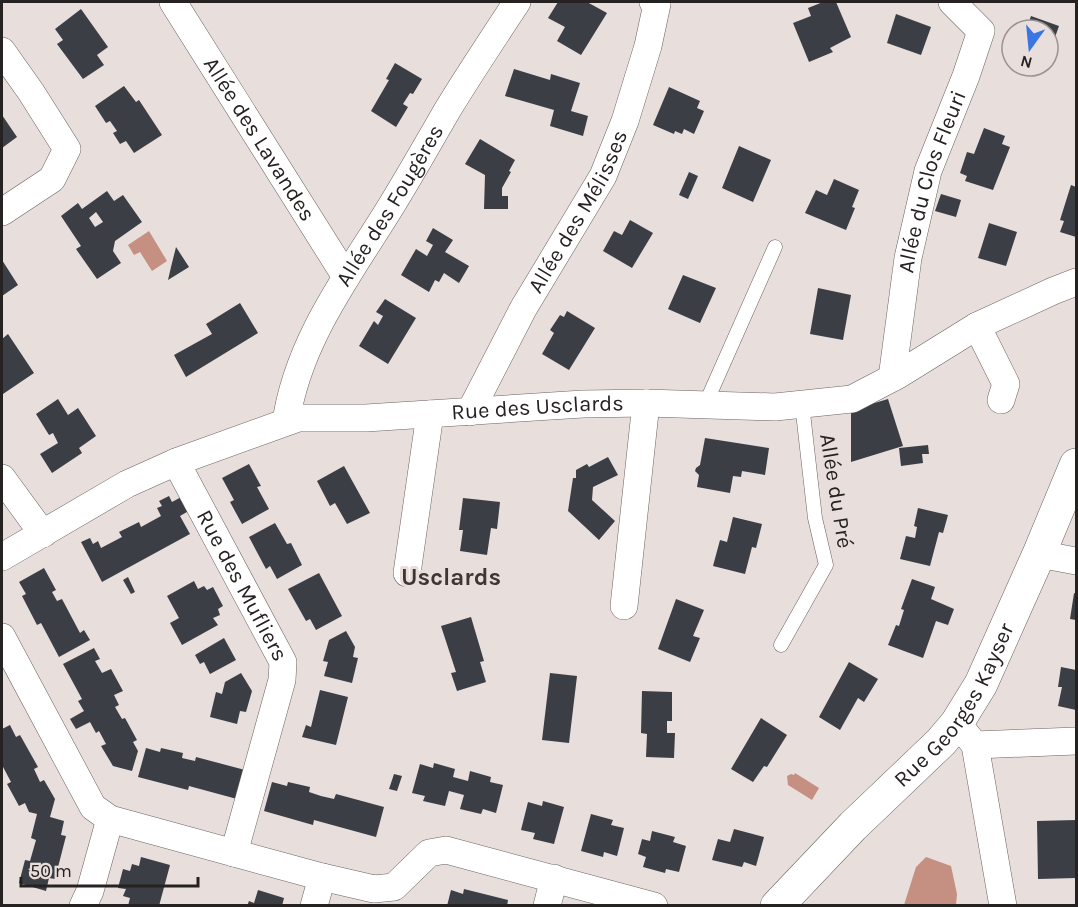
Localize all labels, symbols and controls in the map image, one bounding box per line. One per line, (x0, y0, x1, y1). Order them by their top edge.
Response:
north arrow (1000, 18, 1060, 78)
text: N (1018, 51, 1034, 73)
street label: Allée des Lavandes (198, 52, 321, 226)
street label: Allée du Clos Fleuri (893, 87, 972, 275)
street label: Allée des Fougères (331, 120, 449, 291)
street label: Allée des Mélisses (523, 126, 633, 298)
street label: Rue des Usclards (450, 390, 624, 425)
street label: Allée du Pré (814, 432, 858, 550)
street label: Rue des Mufliers (191, 505, 293, 665)
district label: Usclards (401, 563, 501, 591)
street label: Rue Georges Kayser (889, 619, 1019, 793)
scale bar (21, 850, 198, 888)
text: 50 m (30, 860, 72, 882)

